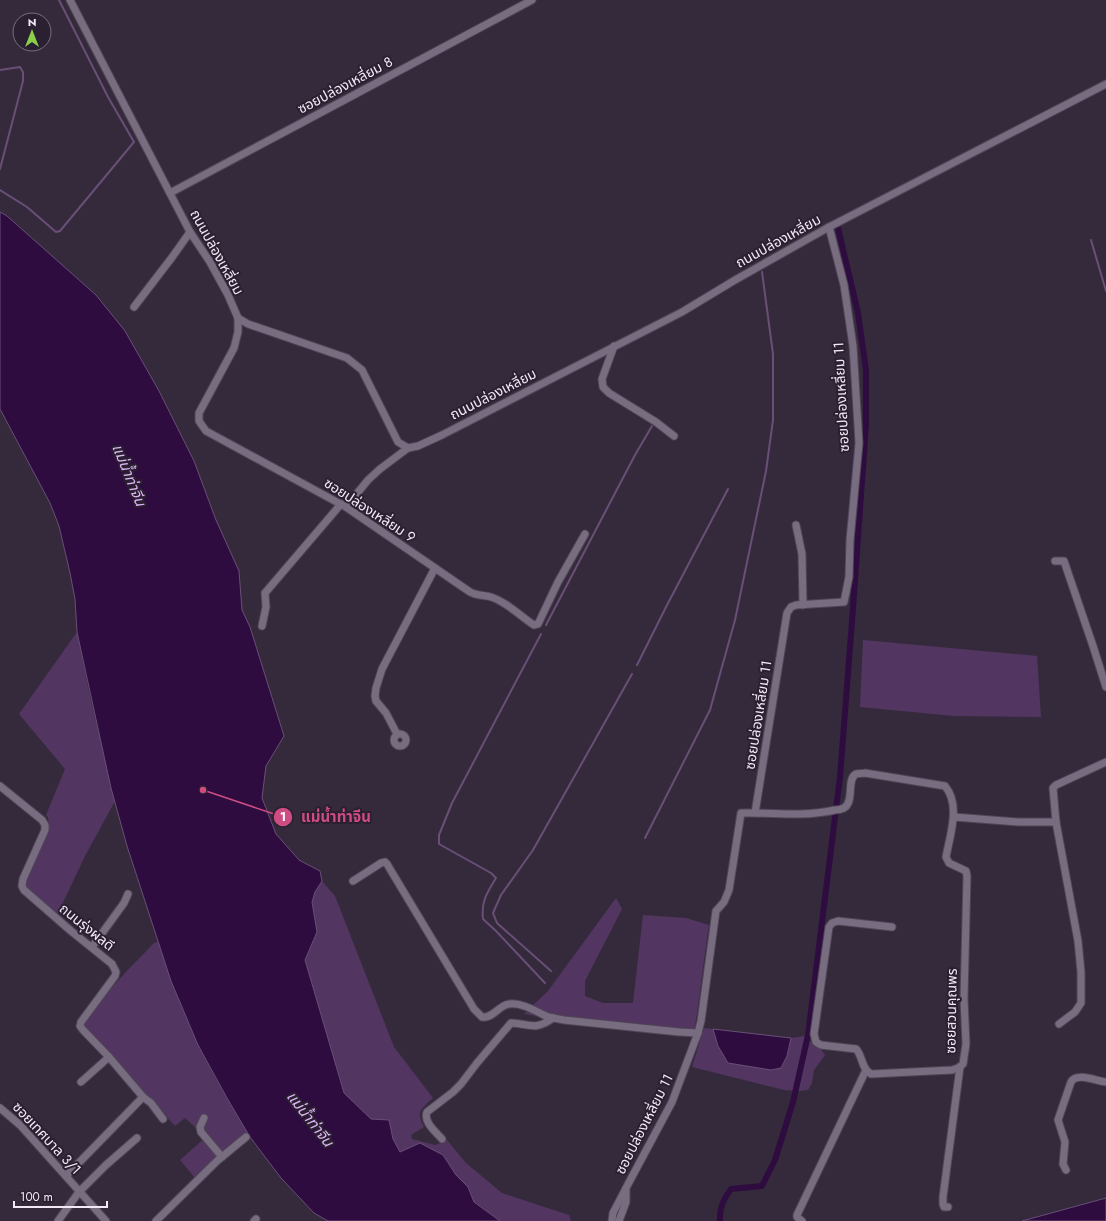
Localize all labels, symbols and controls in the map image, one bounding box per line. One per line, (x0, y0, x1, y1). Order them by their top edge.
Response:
north arrow (12, 12, 52, 52)
text: N (28, 14, 36, 30)
street label: ซอยปล่องเหลี่ยม 8 (294, 51, 396, 119)
street label: ถนนปล่องเหลี่ยม (185, 206, 249, 298)
street label: ถนนปล่องเหลี่ยม (732, 209, 824, 273)
street label: ซอยปล่องเหลี่ยม 11 (828, 341, 854, 453)
street label: ถนนปล่องเหลี่ยม (446, 364, 540, 424)
water label: แม่น้ำท่าจีน (107, 441, 152, 510)
street label: ซอยปล่องเหลี่ยม 9 (320, 473, 420, 547)
street label: ซอยปล่องเหลี่ยม 11 (740, 659, 776, 771)
callout: แม่น้ำท่าจีน (273, 803, 378, 830)
text: แม่น้ำท่าจีน (301, 806, 371, 828)
text: 1 (280, 808, 286, 826)
street label: ถนนรุ่งผลดี (55, 899, 119, 955)
street label: ซอยสวนคุณพร (940, 968, 962, 1054)
street label: ซอยปล่องเหลี่ยม 11 (610, 1070, 678, 1178)
water label: แม่น้ำท่าจีน (281, 1086, 339, 1152)
street label: ซอยเทศบาล 3/1 (8, 1097, 86, 1179)
scale bar (14, 1183, 107, 1209)
text: 100 m (20, 1188, 53, 1206)

